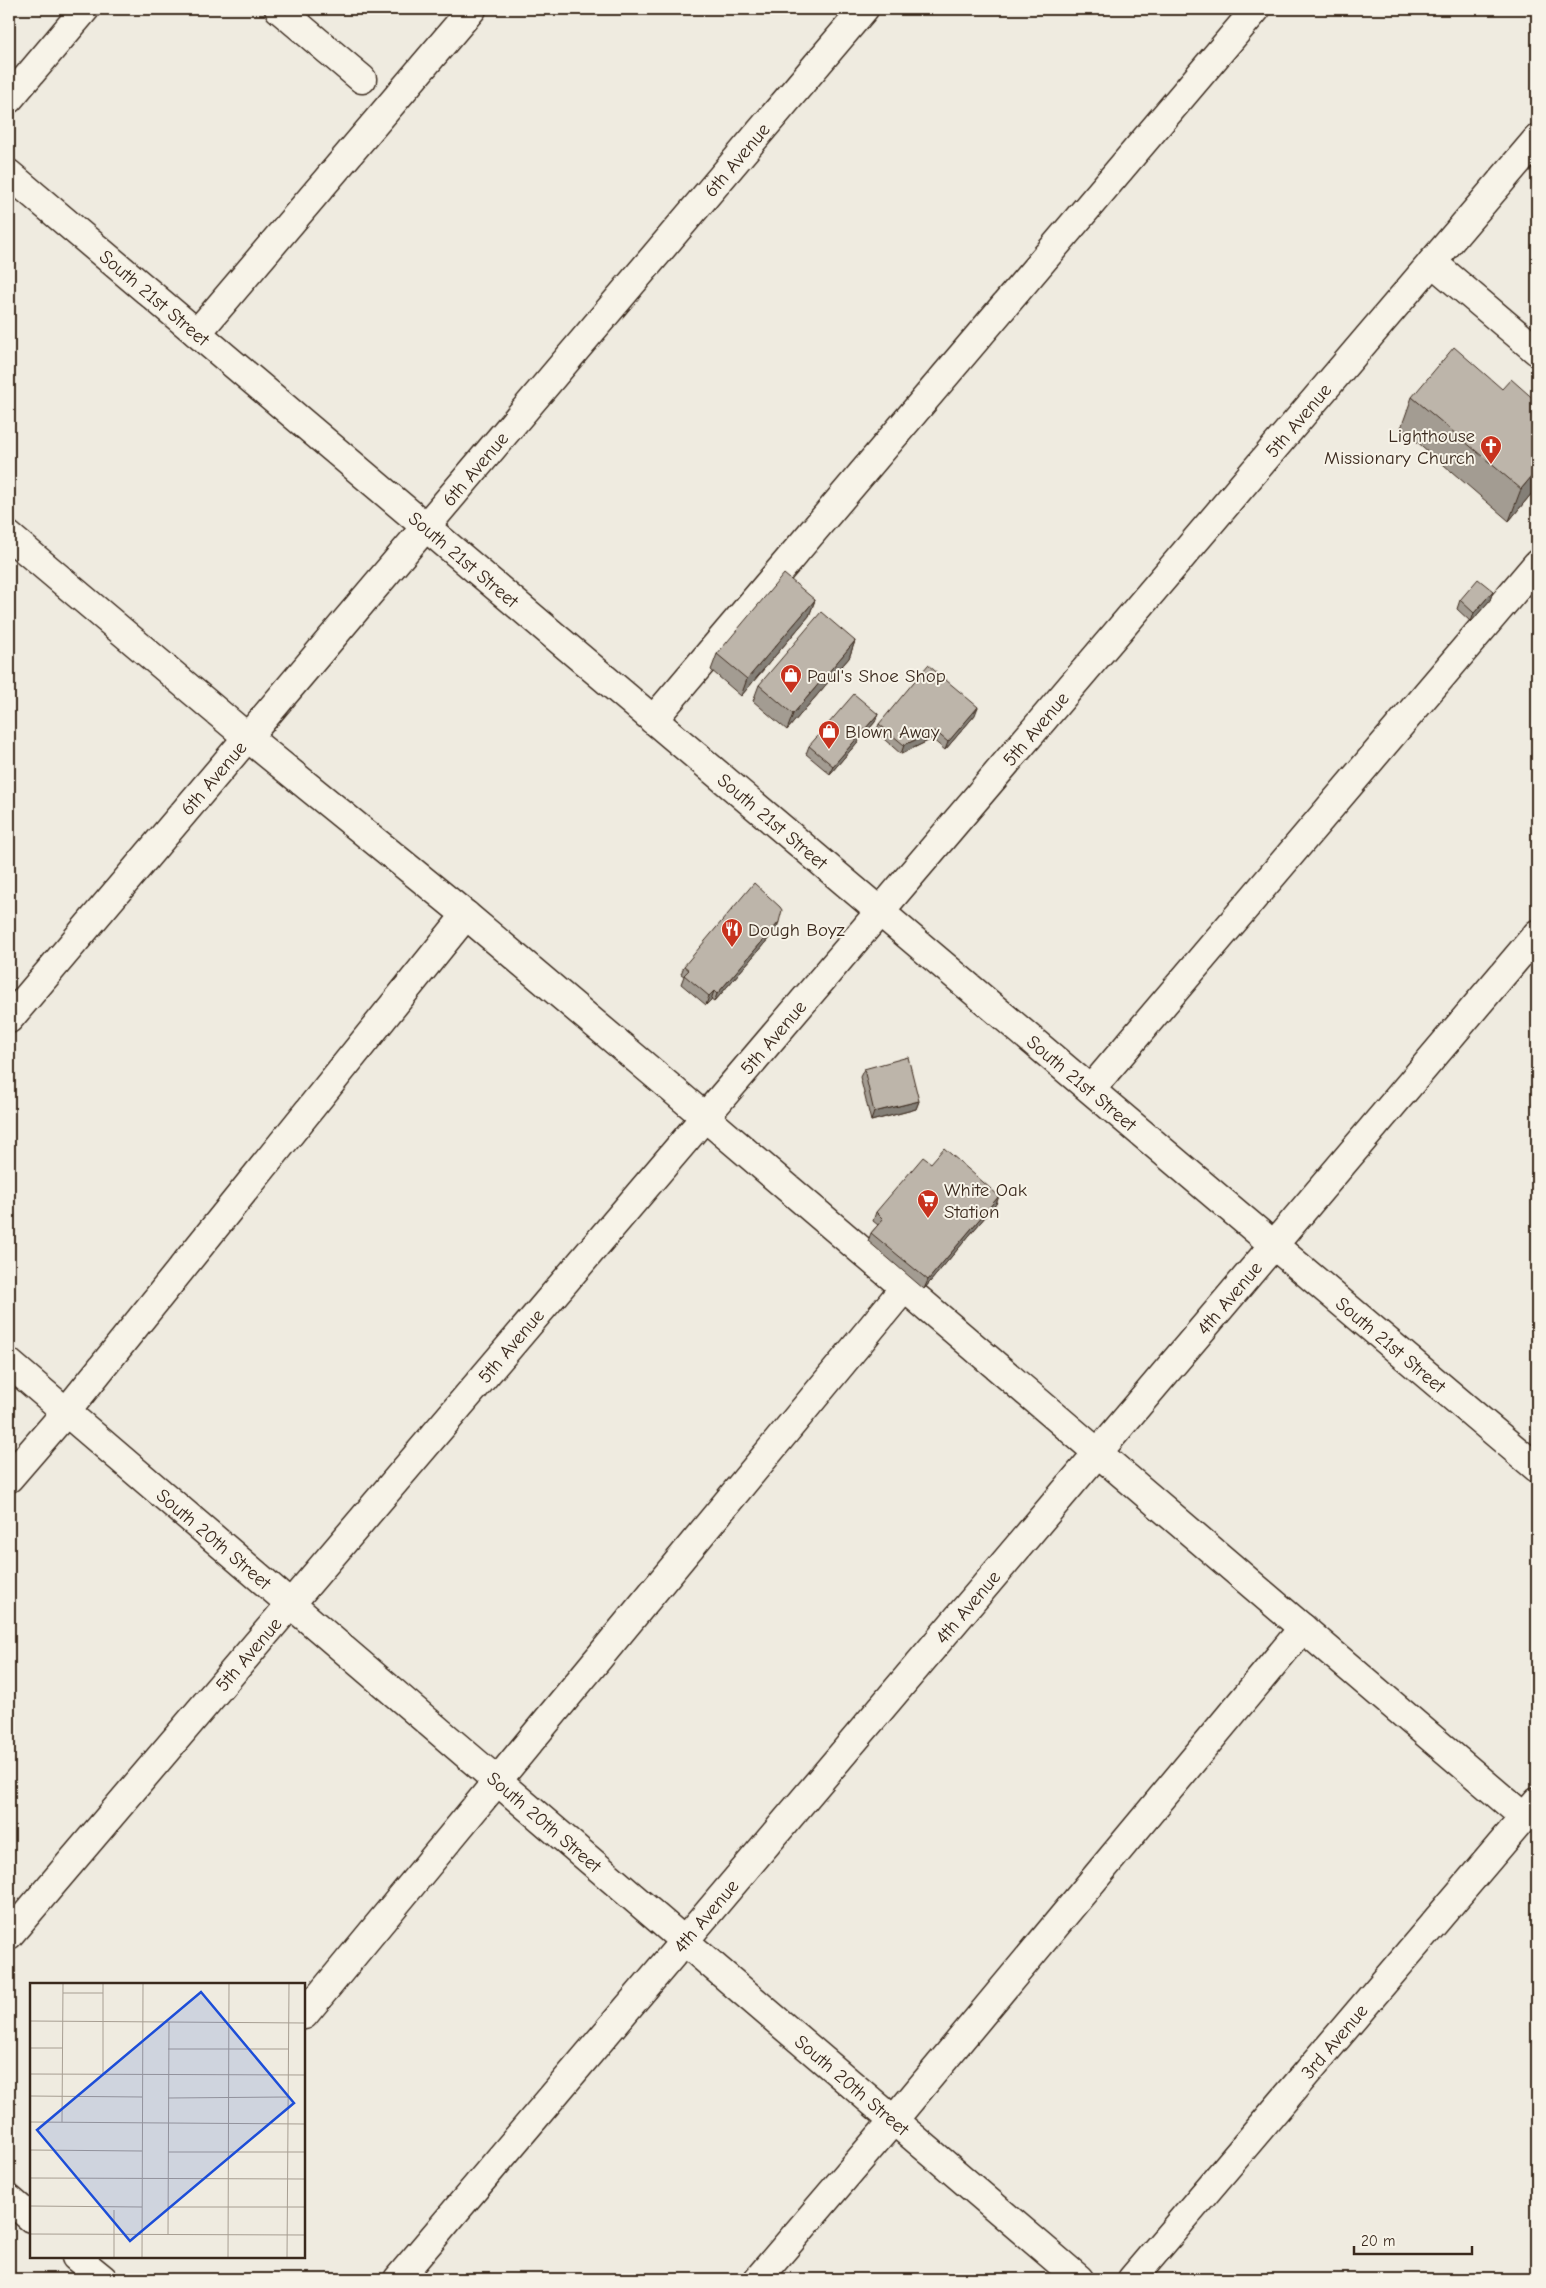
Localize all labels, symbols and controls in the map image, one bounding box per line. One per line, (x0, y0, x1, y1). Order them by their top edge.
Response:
street label: 6th Avenue (700, 119, 775, 202)
street label: South 21st Street (95, 246, 214, 351)
street label: 5th Avenue (1261, 379, 1336, 462)
place label: Lighthouse Missionary Church (1324, 425, 1475, 469)
street label: 6th Avenue (438, 428, 513, 511)
church icon: Lighthouse Missionary Church (1479, 434, 1503, 465)
street label: South 21st Street (404, 507, 523, 613)
shop icon: Paul's Shoe Shop (779, 663, 803, 694)
place label: Paul's Shoe Shop (807, 665, 946, 687)
street label: 5th Avenue (999, 688, 1074, 771)
shop icon: Blown Away (817, 719, 841, 750)
place label: Blown Away (845, 721, 940, 743)
street label: 6th Avenue (176, 737, 251, 820)
street label: South 21st Street (713, 769, 832, 875)
restaurant icon: Dough Boyz (720, 917, 744, 948)
place label: Dough Boyz (748, 919, 845, 941)
street label: 5th Avenue (736, 996, 811, 1079)
street label: South 21st Street (1022, 1031, 1141, 1136)
place label: White Oak Station (944, 1179, 1028, 1223)
supermarket icon: White Oak Station (916, 1188, 940, 1219)
street label: 4th Avenue (1193, 1257, 1267, 1339)
street label: South 21st Street (1331, 1292, 1450, 1398)
street label: 5th Avenue (474, 1305, 549, 1388)
street label: South 20th Street (152, 1484, 276, 1595)
street label: 4th Avenue (931, 1566, 1005, 1648)
street label: 5th Avenue (211, 1613, 286, 1696)
street label: South 20th Street (482, 1767, 606, 1878)
street label: 4th Avenue (669, 1875, 744, 1958)
inset map (30, 1983, 305, 2258)
street label: 3rd Avenue (1297, 2000, 1373, 2084)
street label: South 20th Street (790, 2031, 914, 2141)
scale bar (1354, 2223, 1471, 2255)
text: 20 m (1361, 2232, 1395, 2250)

